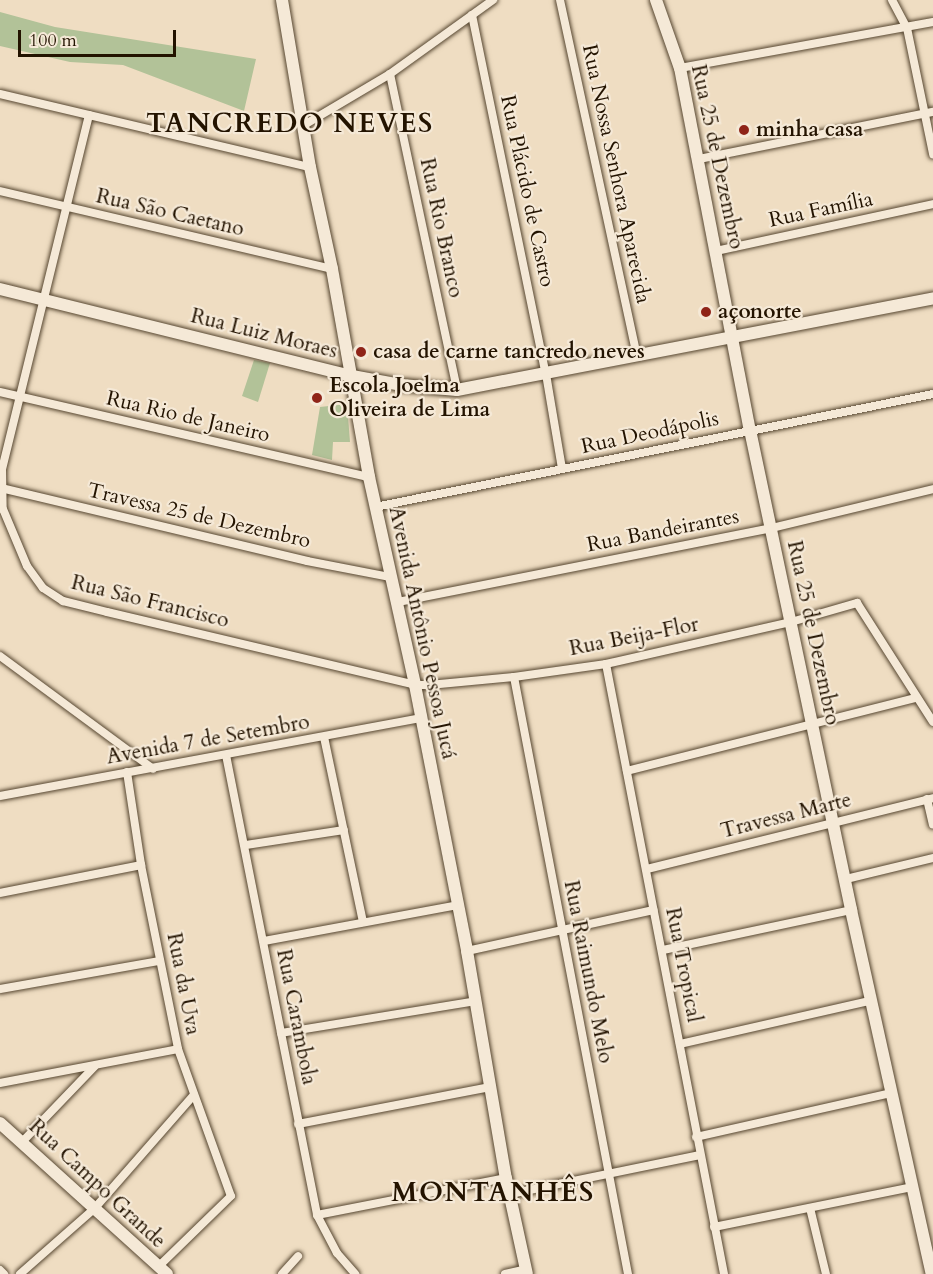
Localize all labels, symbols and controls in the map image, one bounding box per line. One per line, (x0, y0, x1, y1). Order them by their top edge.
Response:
scale bar (21, 18, 178, 56)
text: 100 m (29, 28, 77, 53)
street label: Rua Nossa Senhora Aparecida (576, 42, 656, 306)
street label: Rua 25 de Dezembro (685, 63, 749, 251)
street label: Rua Plácido de Castro (494, 93, 560, 289)
district label: TANCREDO NEVES (146, 108, 434, 140)
place label: minha casa (756, 117, 863, 143)
marker: minha casa (737, 123, 751, 137)
street label: Rua Rio Branco (414, 156, 468, 300)
street label: Rua São Caetano (94, 184, 246, 242)
street label: Rua Família (767, 187, 875, 233)
place label: açonorte (718, 299, 802, 325)
street label: Rua Luiz Moraes (188, 304, 340, 364)
marker: açonorte (699, 305, 713, 319)
place label: casa de carne tancredo neves (373, 339, 645, 365)
marker: casa de carne tancredo neves (354, 345, 368, 359)
place label: Escola Joelma Oliveira de Lima (329, 373, 490, 423)
street label: Rua Rio de Janeiro (104, 386, 272, 448)
marker: Escola Joelma Oliveira de Lima (310, 391, 324, 405)
street label: Rua Deodápolis (579, 406, 721, 460)
street label: Travessa 25 de Dezembro (85, 478, 313, 554)
street label: Avenida Antônio Pessoa Jucá (383, 504, 461, 762)
street label: Rua Bandeirantes (585, 504, 741, 558)
street label: Rua 25 de Dezembro (781, 539, 845, 727)
street label: Rua São Francisco (69, 570, 231, 634)
street label: Rua Beija-Flor (567, 612, 701, 662)
street label: Avenida 7 de Setembro (104, 710, 312, 770)
street label: Travessa Marte (718, 788, 854, 844)
street label: Rua Raimundo Melo (558, 878, 618, 1066)
street label: Rua Tropical (660, 906, 706, 1024)
street label: Rua da Uva (161, 931, 205, 1037)
street label: Rua Carambola (271, 947, 321, 1087)
street label: Rua Campo Grande (23, 1114, 171, 1254)
district label: MONTANHÊS (391, 1177, 595, 1209)

